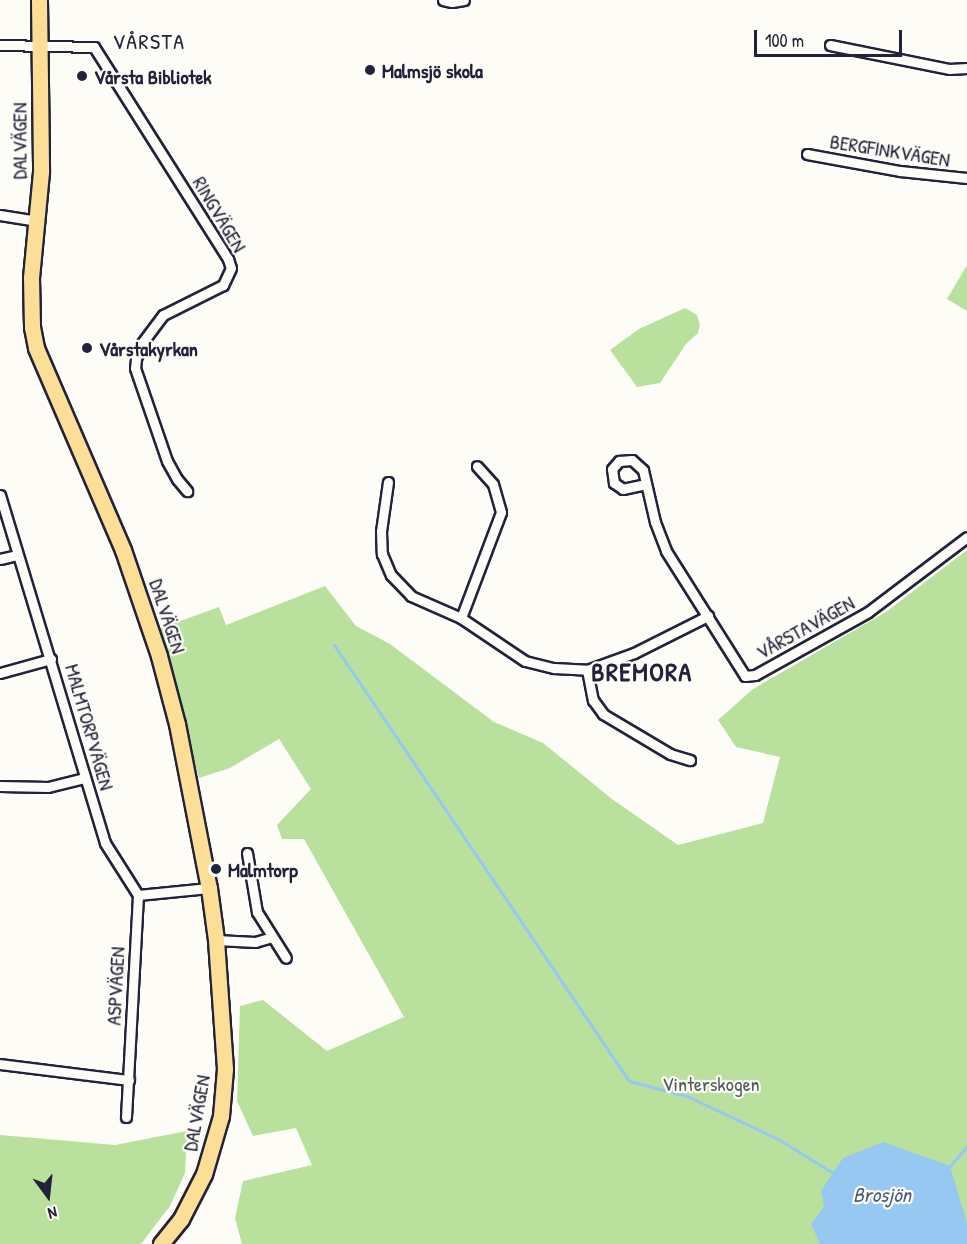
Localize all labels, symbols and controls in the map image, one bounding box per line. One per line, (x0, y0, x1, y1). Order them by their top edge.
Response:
scale bar (757, 18, 906, 56)
text: 100 m (765, 28, 804, 53)
district label: VÅRSTA (112, 29, 186, 55)
place label: Malmsjö skola (382, 58, 483, 82)
marker: Malmsjö skola (363, 63, 377, 77)
place label: Vårsta Bibliotek (94, 64, 212, 88)
marker: Vårsta Bibliotek (75, 69, 89, 83)
street label: DALVÄGEN (7, 103, 31, 179)
street label: BERGFINKVÄGEN (828, 129, 952, 171)
street label: RINGVÄGEN (188, 172, 252, 256)
place label: Vårstakyrkan (99, 336, 198, 360)
marker: Vårstakyrkan (80, 341, 94, 355)
street label: DALVÄGEN (145, 576, 191, 656)
street label: VÅRSTAVÄGEN (752, 590, 858, 664)
district label: BREMORA (591, 656, 693, 688)
street label: MALMTORPVÄGEN (61, 661, 119, 793)
place label: Malmtorp (228, 857, 298, 881)
marker: Malmtorp (209, 862, 223, 876)
street label: ASPVÄGEN (101, 946, 129, 1026)
park label: Vinterskogen (662, 1071, 760, 1095)
street label: DALVÄGEN (178, 1073, 214, 1153)
north arrow (18, 1166, 78, 1226)
water label: Brosjön (853, 1182, 911, 1208)
text: N (46, 1202, 60, 1225)

